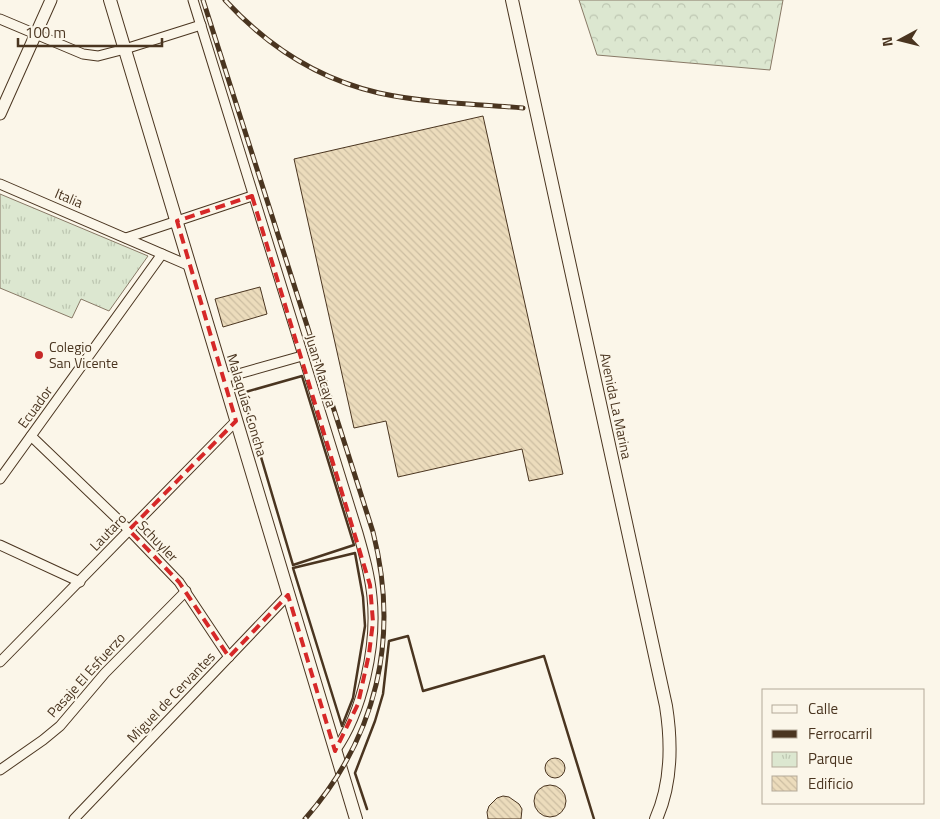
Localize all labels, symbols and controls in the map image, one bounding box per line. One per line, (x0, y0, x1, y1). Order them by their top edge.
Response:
scale bar (18, 15, 161, 47)
north arrow (875, 15, 925, 65)
text: 100 m (25, 21, 66, 44)
text: N (876, 36, 898, 48)
street label: Italia (52, 182, 87, 213)
street label: Juan Macaya (301, 332, 342, 410)
place label: Colegio San Vicente (49, 336, 118, 373)
marker: Colegio San Vicente (33, 349, 45, 361)
street label: Malaquías Concha (222, 351, 273, 459)
street label: Avenida La Marina (595, 351, 638, 461)
street label: Ecuador (12, 381, 57, 432)
street label: Lautaro (84, 508, 131, 555)
street label: Schuyler (133, 515, 184, 566)
street label: Pasaje El Esfuerzo (42, 628, 130, 722)
street label: Miguel de Cervantes (122, 646, 220, 747)
legend (762, 689, 925, 804)
text: Calle (808, 697, 838, 720)
text: Ferrocarril (808, 722, 873, 745)
text: Parque (808, 747, 853, 770)
text: Edificio (808, 772, 853, 795)

